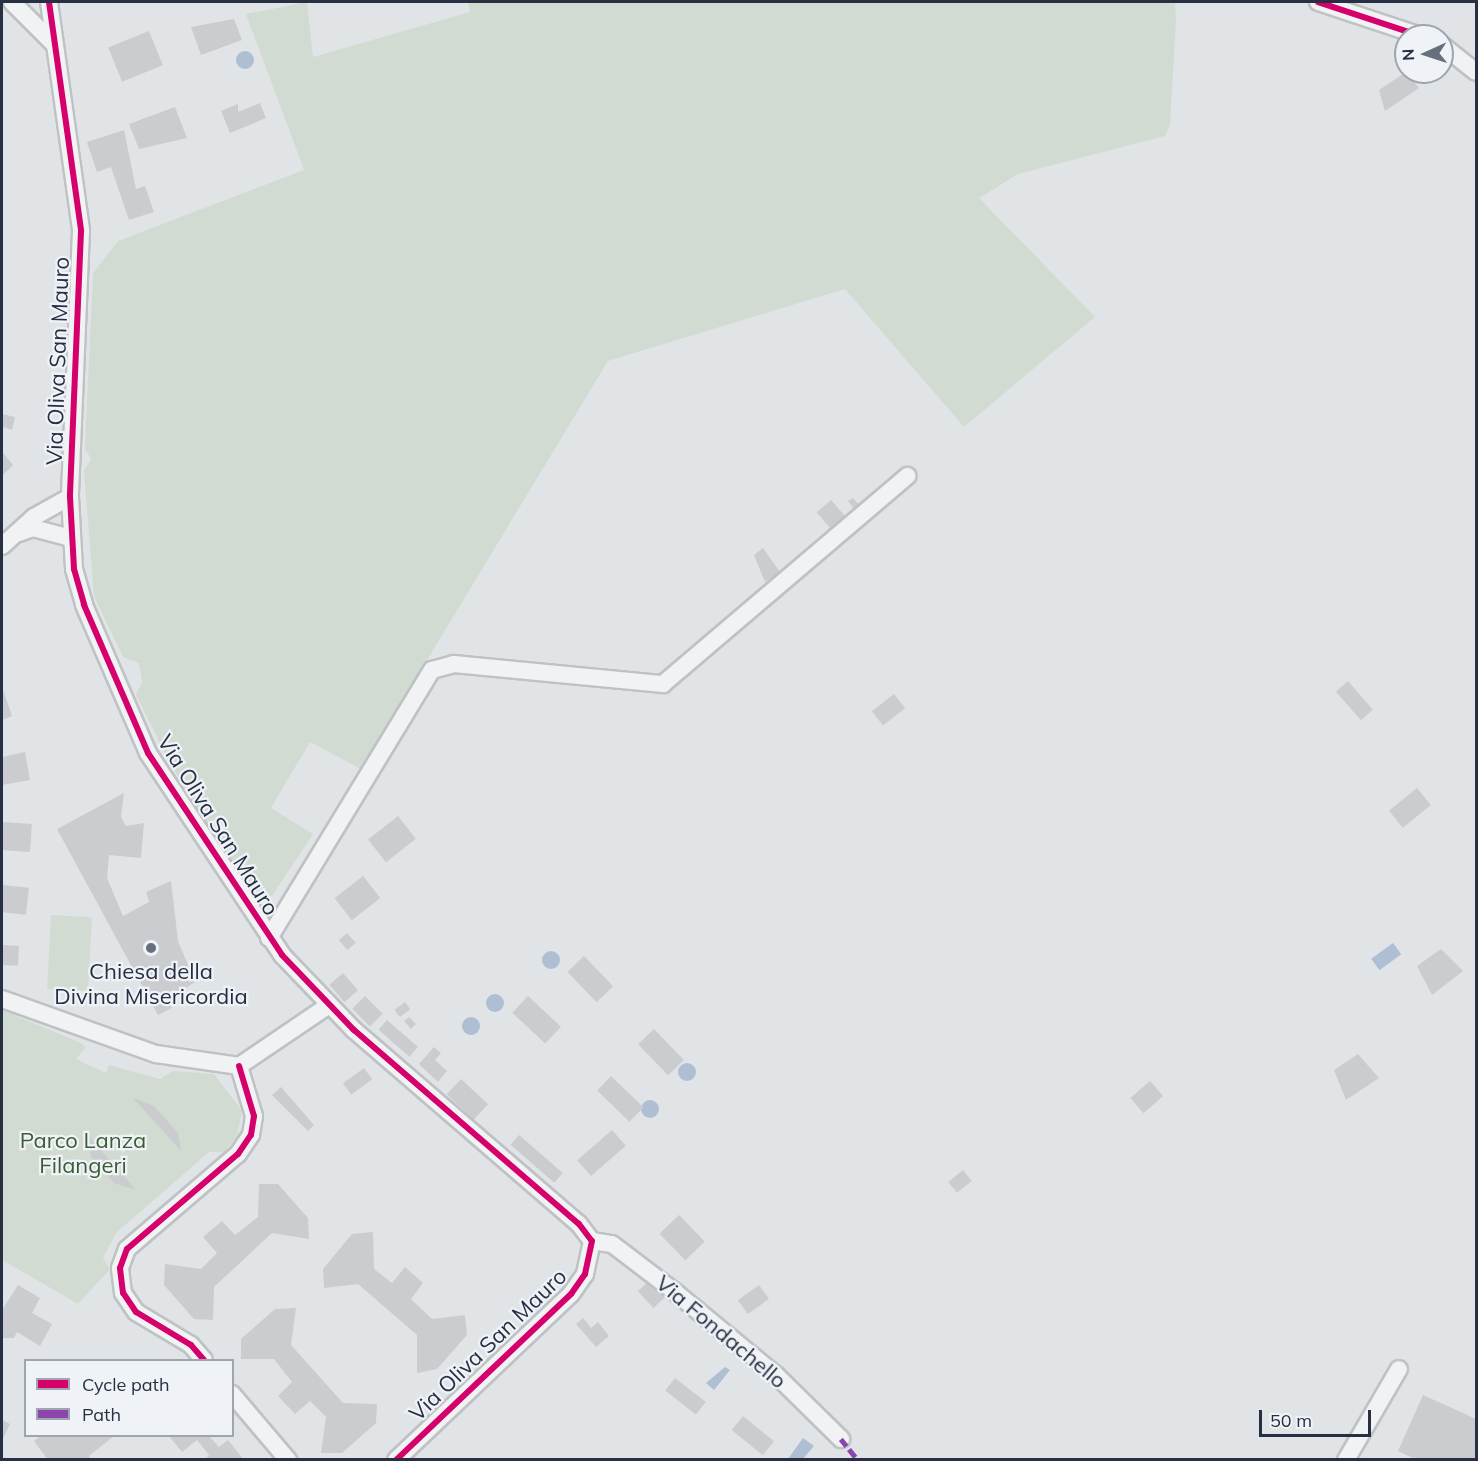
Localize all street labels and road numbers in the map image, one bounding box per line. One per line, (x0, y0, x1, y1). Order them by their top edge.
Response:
street label: Via Oliva San Mauro (41, 257, 75, 465)
street label: Via Oliva San Mauro (152, 730, 284, 920)
street label: Via Oliva San Mauro (404, 1263, 572, 1427)
street label: Via Fondachello (650, 1270, 792, 1394)

